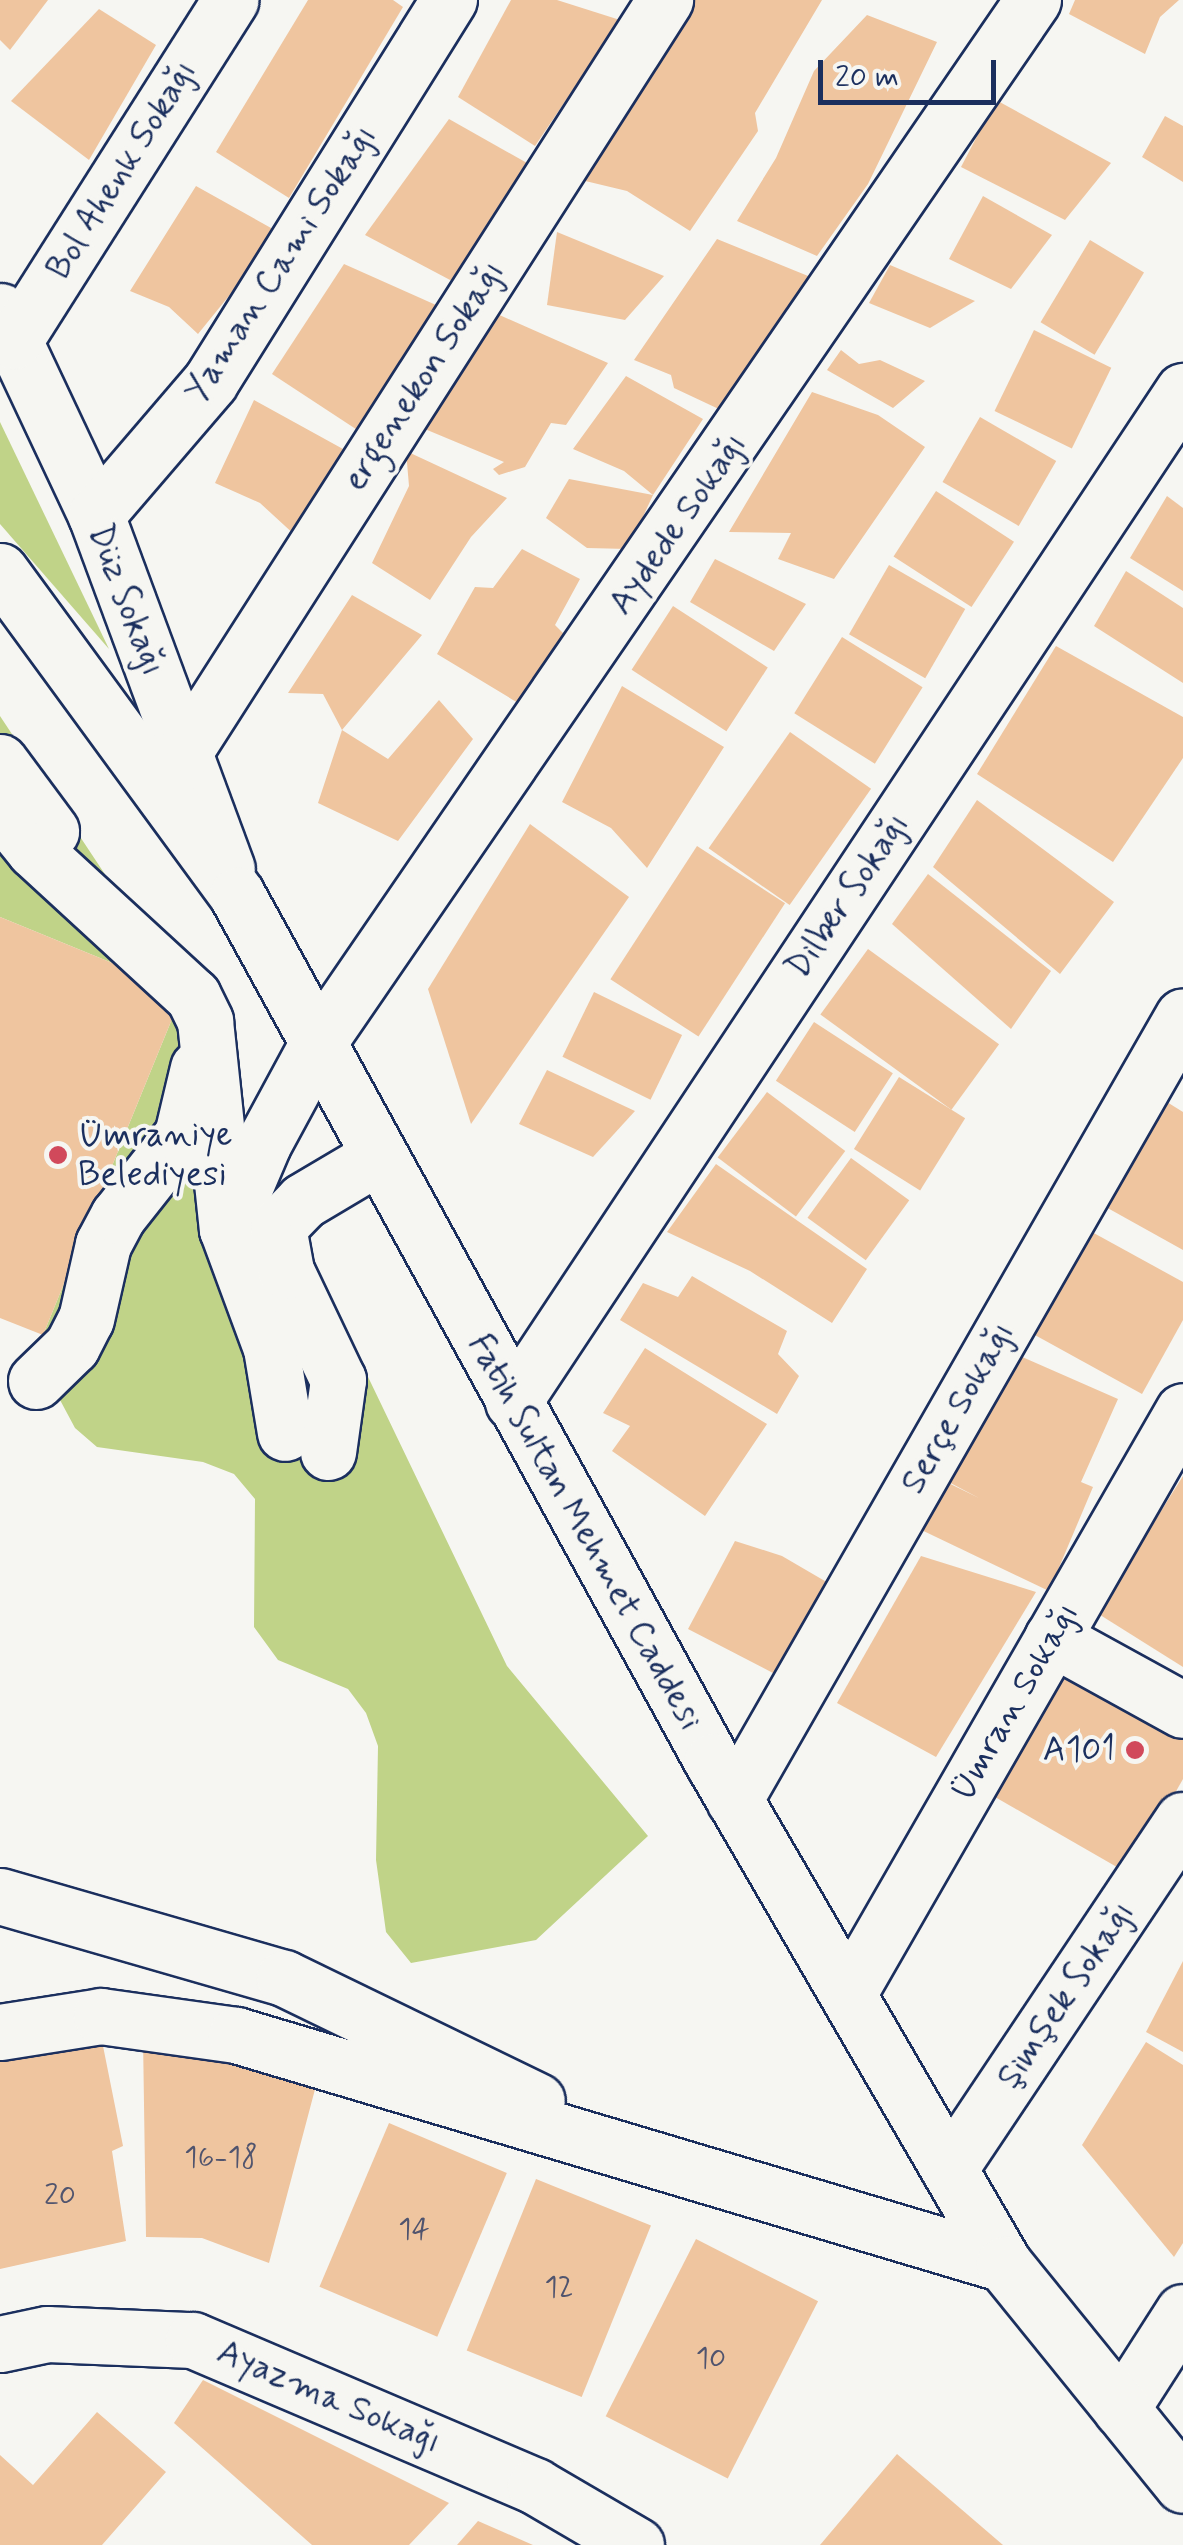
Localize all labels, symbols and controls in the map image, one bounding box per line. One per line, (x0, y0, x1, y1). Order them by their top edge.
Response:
scale bar (823, 40, 1000, 102)
street label: Bol Ahenk Sokağı (37, 51, 207, 289)
text: 20 m (835, 58, 899, 97)
street label: Yaman Cami Sokağı (177, 119, 385, 409)
street label: ergenekon Sokağı (334, 254, 514, 498)
street label: Aydede Sokağı (600, 425, 756, 623)
street label: Düz Sokağı (77, 517, 175, 683)
street label: Dilber Sokağı (776, 804, 920, 988)
place label: Ümraniye Belediyesi (78, 1114, 233, 1196)
marker: Ümraniye Belediyesi (47, 1144, 69, 1166)
street label: Serçe Sokağı (893, 1316, 1023, 1500)
street label: Fatih Sultan Mehmet Caddesi (456, 1323, 714, 1741)
street label: Ümran Sokağı (942, 1597, 1088, 1807)
place label: A101 (1043, 1729, 1115, 1771)
marker: A101 (1124, 1739, 1146, 1761)
street label: Şimşek Sokağı (988, 1893, 1144, 2097)
house number: 16-18 (184, 2140, 258, 2176)
house number: 20 (44, 2178, 76, 2214)
house number: 14 (398, 2212, 430, 2248)
house number: 12 (544, 2270, 574, 2306)
street label: Ayazma Sokağı (211, 2331, 447, 2463)
house number: 10 (696, 2341, 726, 2377)

